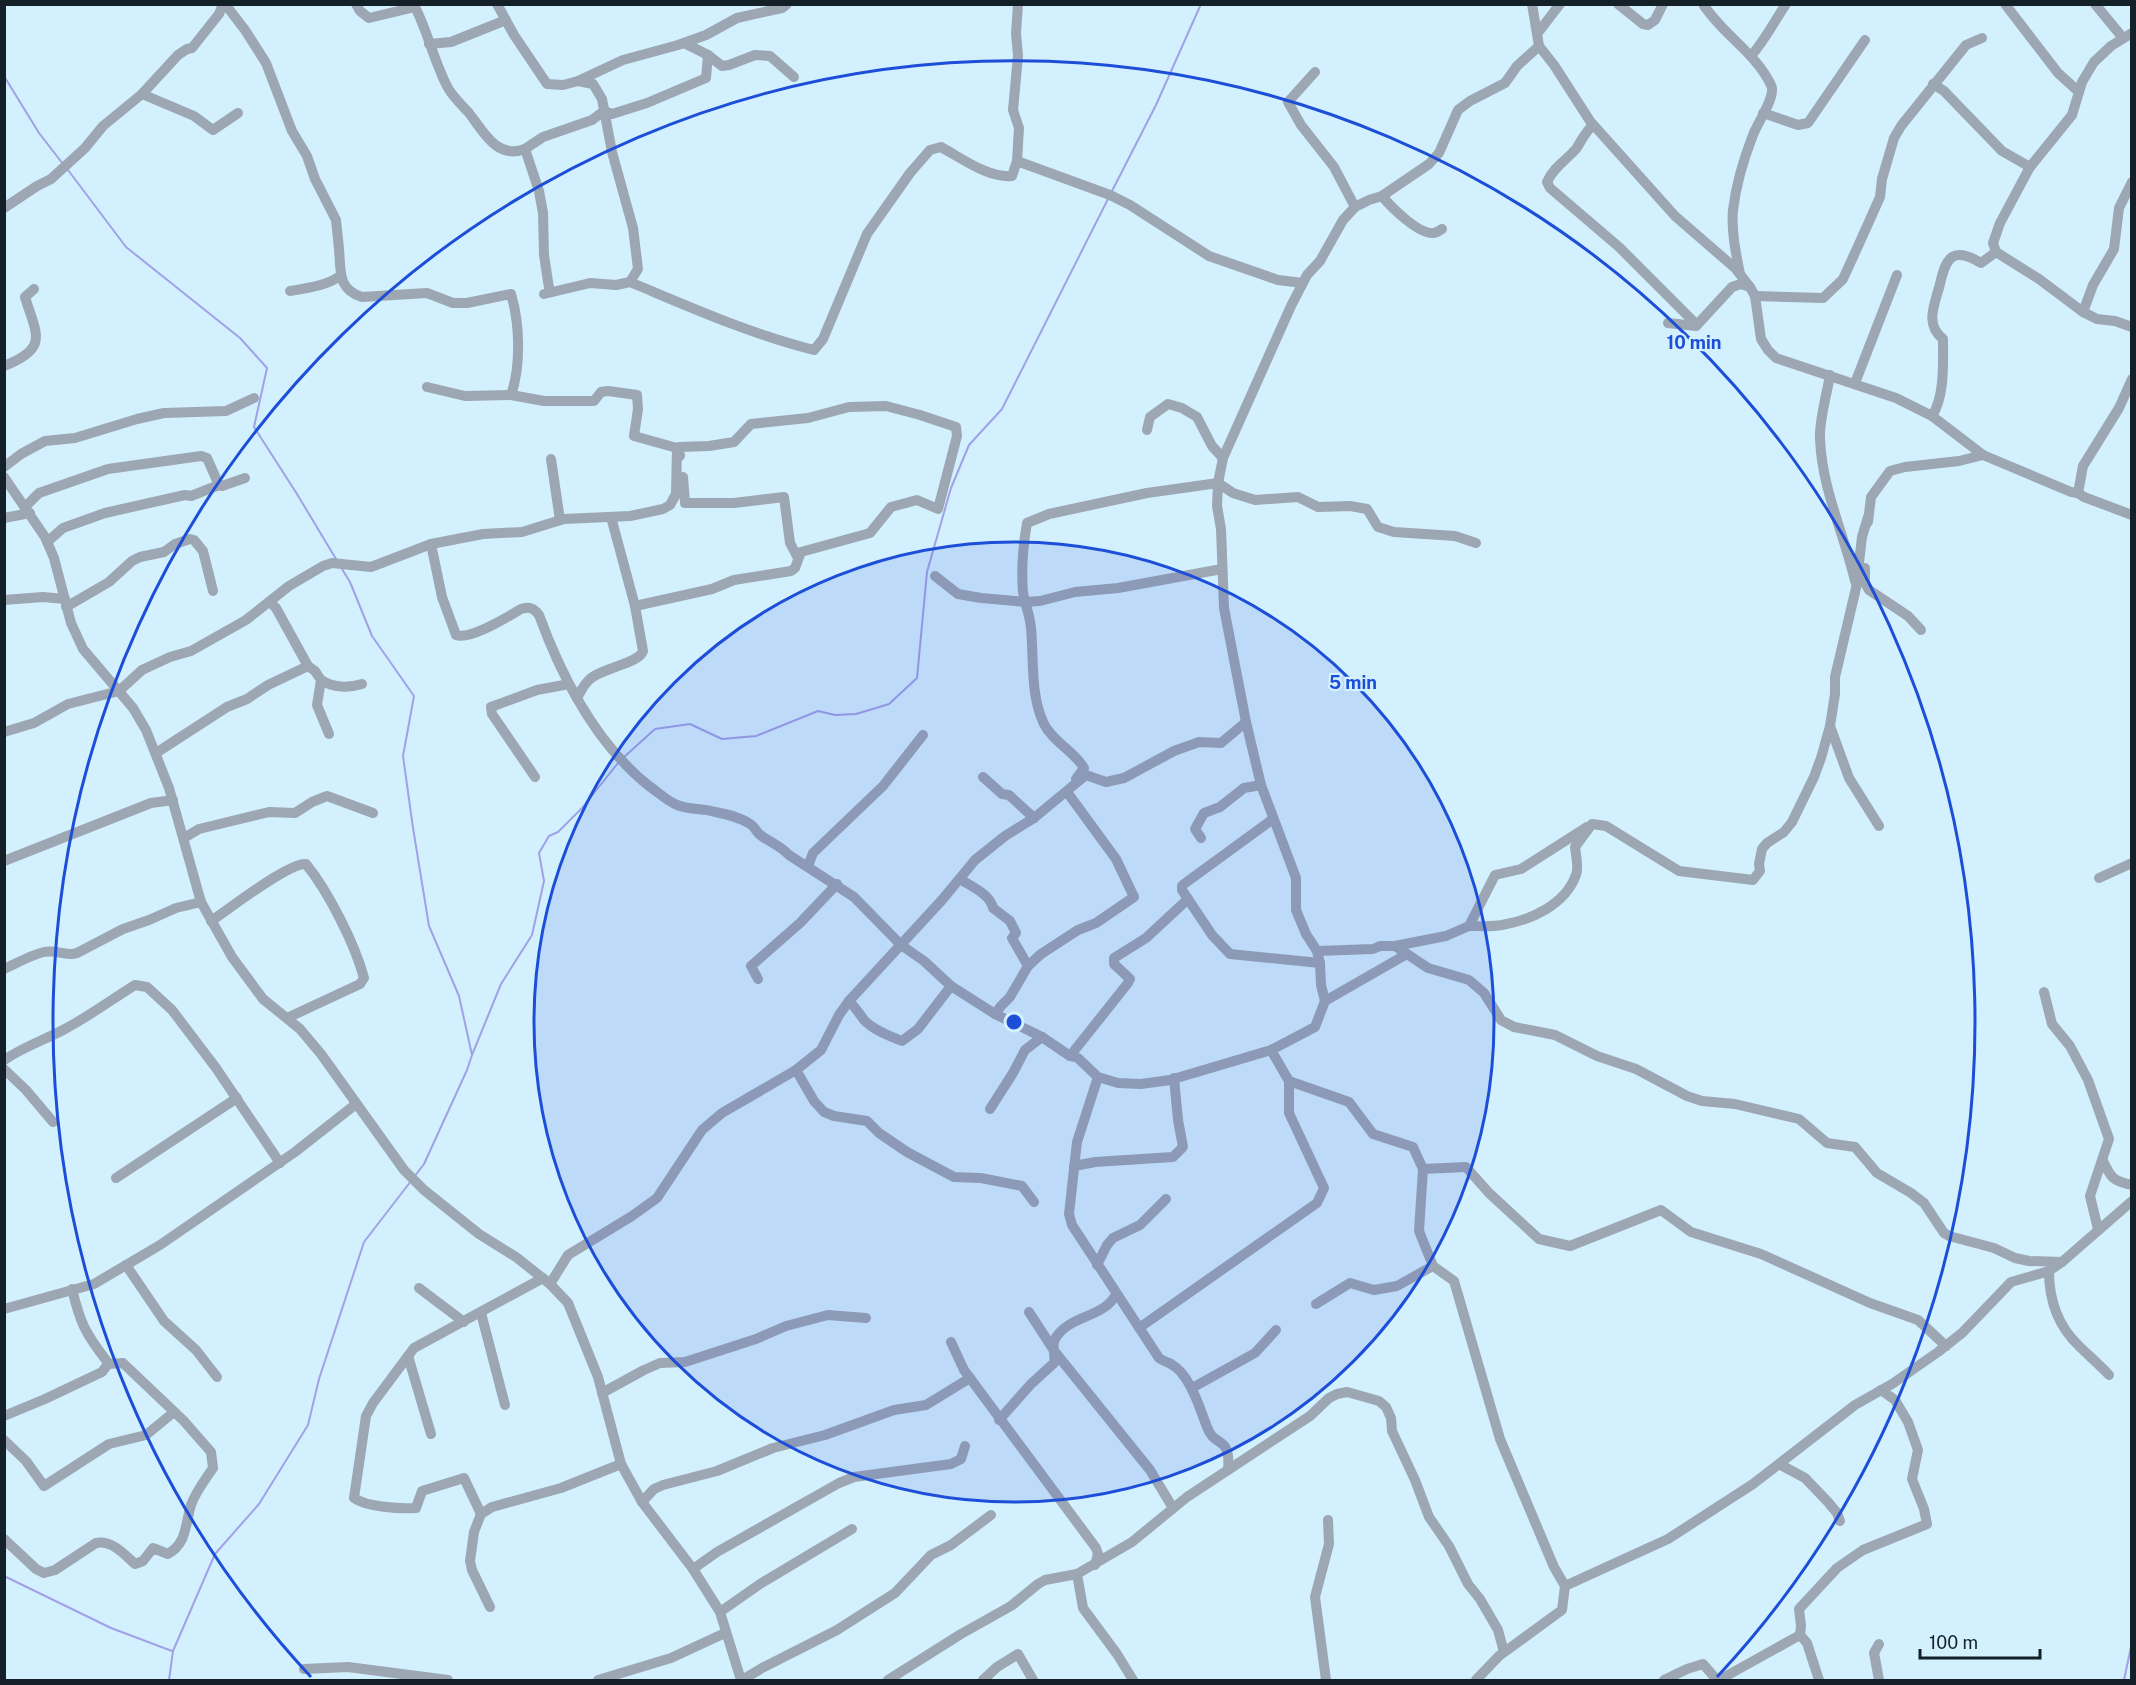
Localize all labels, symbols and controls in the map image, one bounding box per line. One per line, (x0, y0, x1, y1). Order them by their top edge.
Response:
text: 10 min (1666, 332, 1722, 353)
text: 5 min (1329, 672, 1377, 693)
centre of rings (1004, 1012, 1024, 1032)
scale bar (1920, 1622, 2040, 1660)
text: 100 m (1929, 1632, 1978, 1653)

